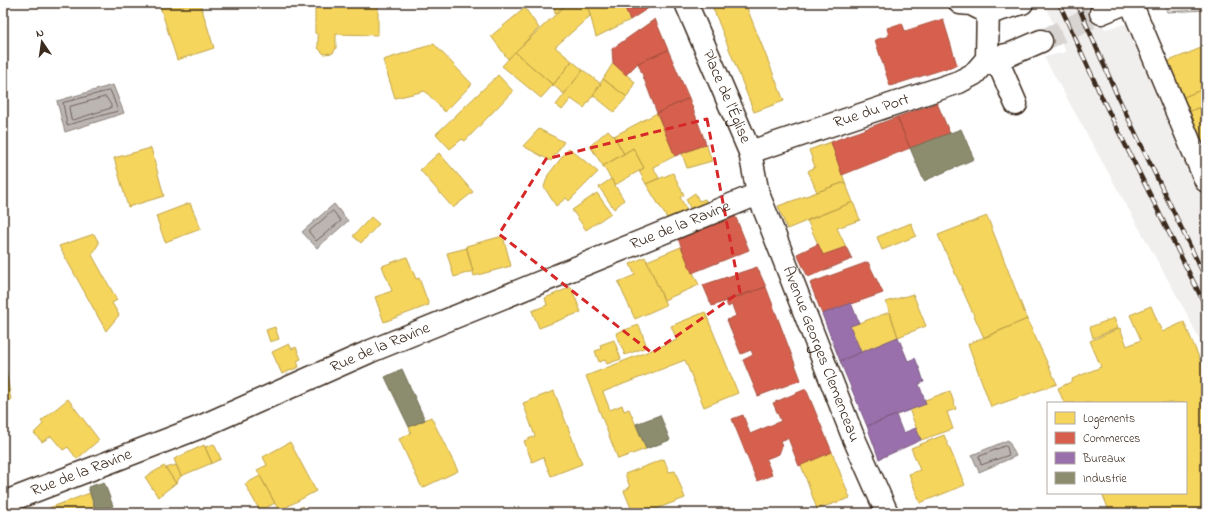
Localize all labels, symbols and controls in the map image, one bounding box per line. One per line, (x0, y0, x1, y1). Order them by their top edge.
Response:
north arrow (22, 22, 62, 62)
text: N (35, 25, 45, 42)
street label: Place de l'Église (696, 46, 757, 148)
street label: Rue du Port (830, 87, 913, 135)
street label: Rue de la Ravine (626, 194, 735, 257)
street label: Avenue Georges Clemenceau (776, 263, 866, 446)
street label: Rue de la Ravine (326, 316, 435, 380)
legend (1047, 402, 1187, 494)
text: Logements (1083, 410, 1135, 429)
text: Commerces (1083, 430, 1140, 448)
street label: Rue de la Ravine (27, 442, 136, 503)
text: Bureaux (1082, 450, 1126, 468)
text: Industrie (1083, 470, 1127, 488)

